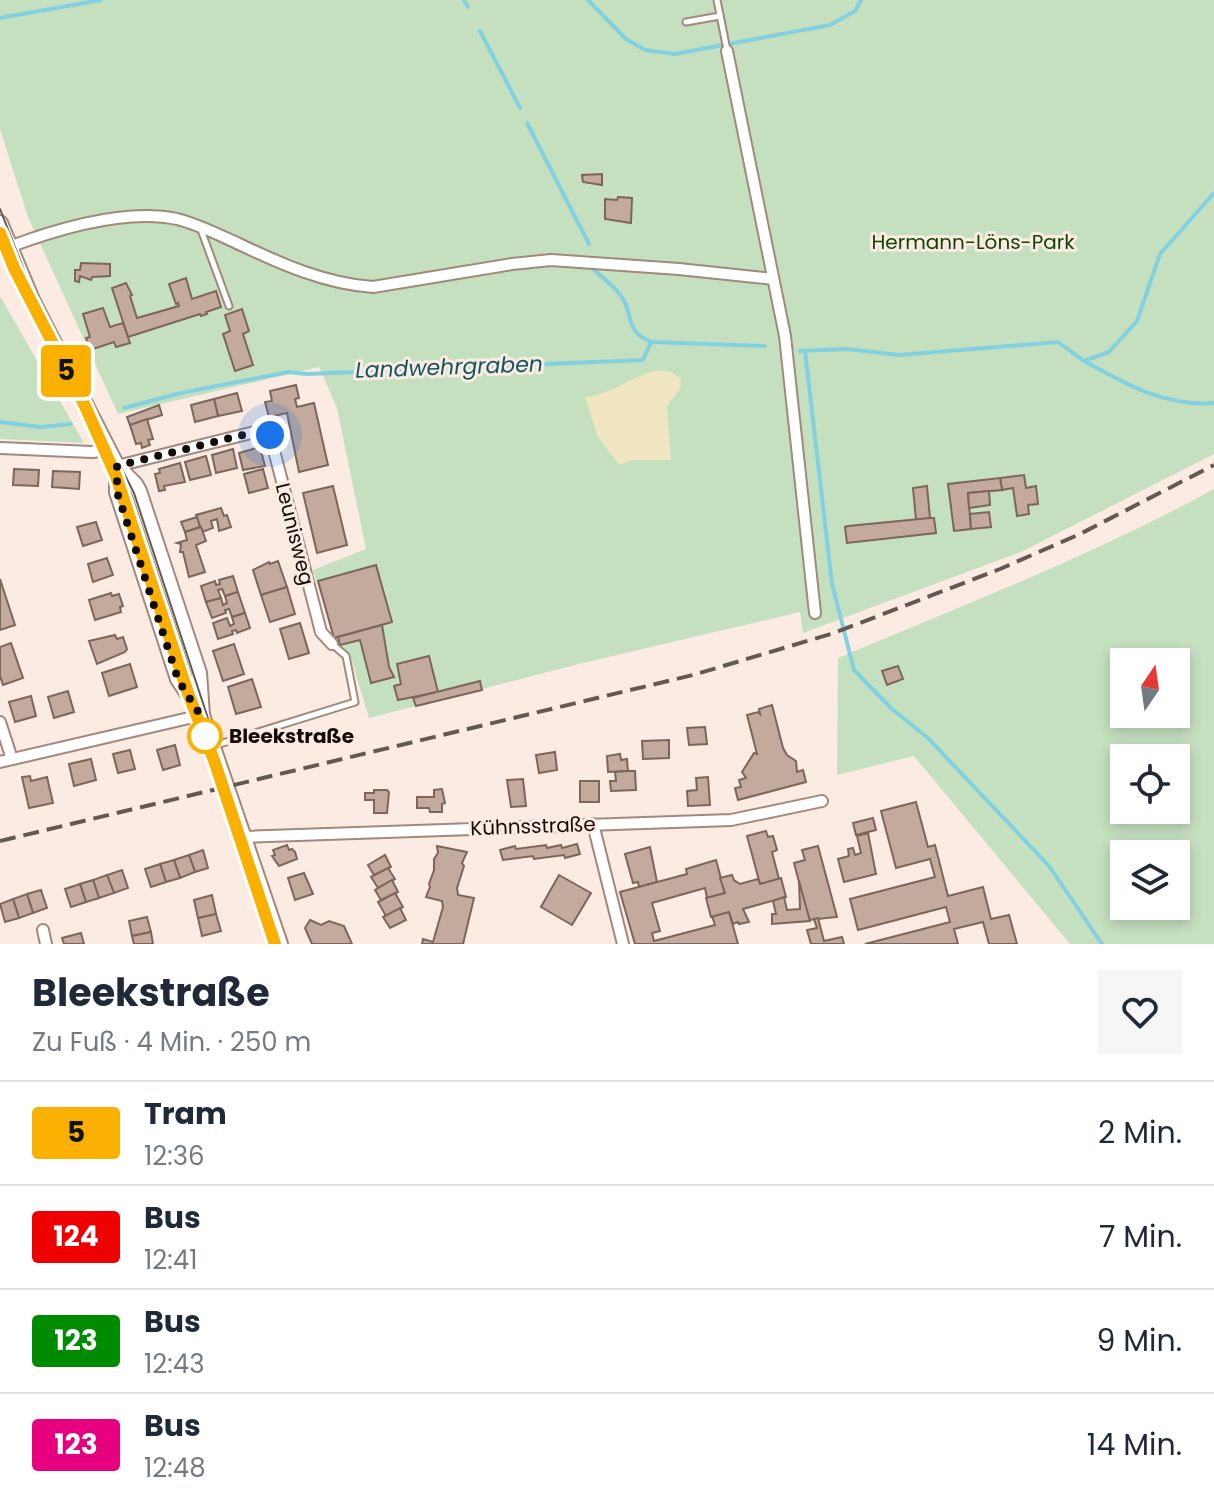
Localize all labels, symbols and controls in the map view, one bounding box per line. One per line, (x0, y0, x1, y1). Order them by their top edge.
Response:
park label: Hermann-Löns-Park (872, 228, 1075, 256)
line badge: 5 (40, 345, 92, 397)
water label: Landwehrgraben (355, 348, 543, 386)
text: 5 (57, 351, 75, 390)
your location (250, 415, 290, 455)
street label: Leunisweg (269, 480, 321, 588)
north arrow (1110, 648, 1190, 728)
map controls (1110, 648, 1190, 920)
marker: Bleekstraße (188, 719, 222, 753)
place label: Bleekstraße (229, 722, 354, 750)
button: locate (1110, 744, 1190, 824)
street label: Kühnsstraße (470, 810, 596, 842)
button: layers (1110, 840, 1190, 920)
text: Bleekstraße (32, 966, 270, 1019)
button: heart (1098, 970, 1182, 1054)
text: Zu Fuß · 4 Min. · 250 m (32, 1024, 311, 1060)
text: Tram (144, 1092, 227, 1135)
text: 2 Min. (1098, 1111, 1182, 1154)
text: 5 (67, 1113, 85, 1152)
text: 12:36 (144, 1138, 205, 1174)
text: Bus (144, 1196, 201, 1239)
text: 7 Min. (1099, 1215, 1182, 1258)
text: 124 (53, 1217, 99, 1256)
text: 12:41 (144, 1242, 197, 1278)
text: Bus (144, 1300, 201, 1343)
text: 9 Min. (1096, 1319, 1182, 1362)
text: 123 (54, 1321, 98, 1360)
text: 12:43 (144, 1346, 204, 1382)
text: Bus (144, 1404, 201, 1447)
text: 14 Min. (1087, 1423, 1182, 1466)
text: 123 (54, 1425, 98, 1464)
text: 12:48 (144, 1450, 206, 1486)

